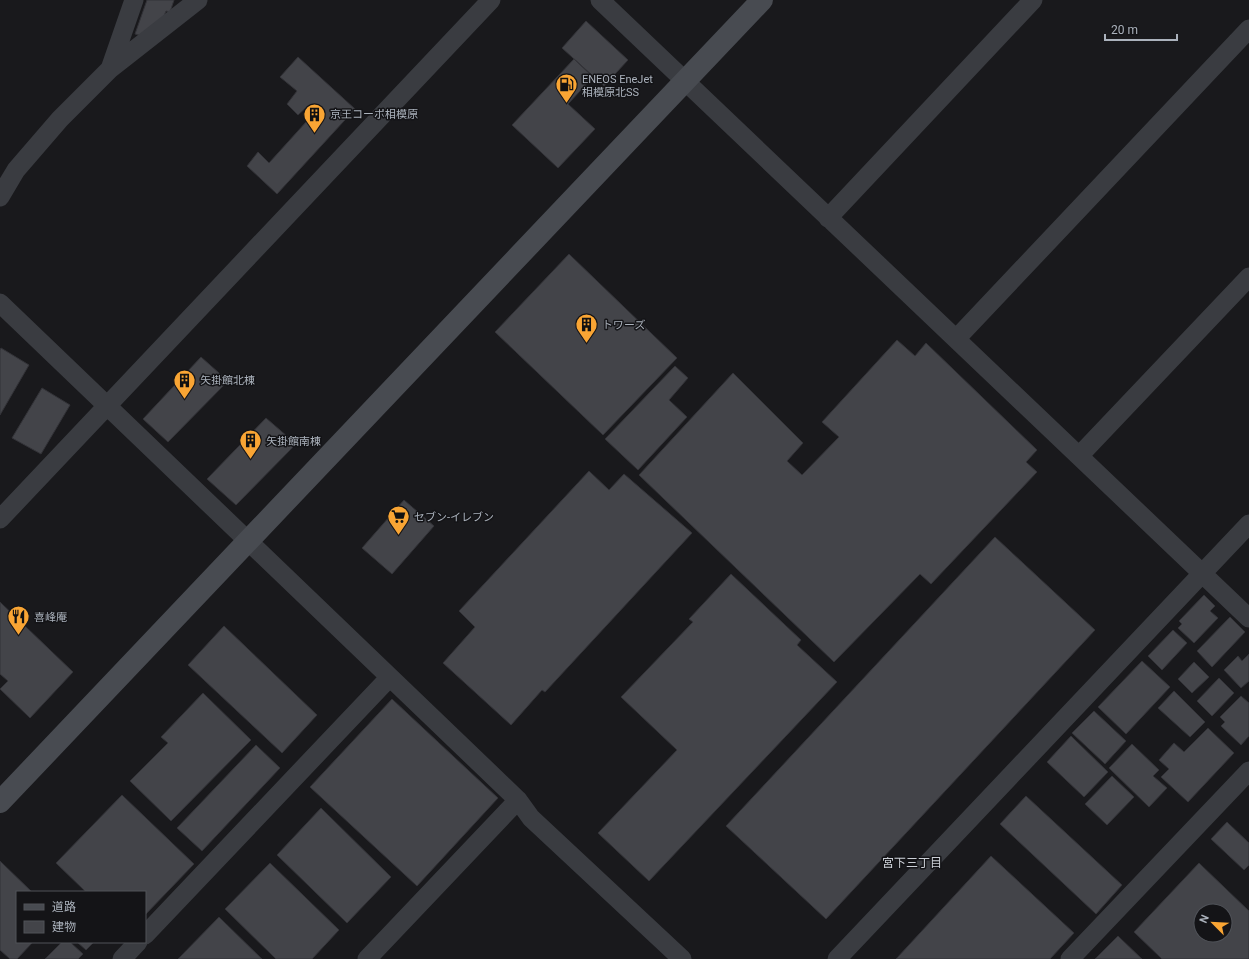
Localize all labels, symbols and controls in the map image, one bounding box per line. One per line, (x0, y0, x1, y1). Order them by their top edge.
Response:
scale bar (1105, 16, 1177, 42)
text: 20 m (1111, 23, 1138, 37)
fuel station icon: ENEOS EneJet 相模原北SS (553, 72, 579, 105)
place label: ENEOS EneJet 相模原北SS (582, 73, 653, 99)
building icon: 京王コーポ相模原 (301, 101, 327, 134)
place label: 京王コーポ相模原 (330, 108, 418, 121)
building icon: トワーズ (573, 312, 599, 345)
place label: トワーズ (602, 319, 645, 332)
building icon: 矢掛館北棟 (172, 367, 198, 400)
place label: 矢掛館北棟 (200, 374, 255, 387)
building icon: 矢掛館南棟 (238, 428, 264, 461)
place label: 矢掛館南棟 (266, 435, 321, 448)
supermarket icon: セブン-イレブン (385, 504, 411, 537)
place label: セブン-イレブン (414, 511, 494, 524)
restaurant icon: 喜峰庵 (5, 604, 31, 637)
place label: 喜峰庵 (34, 611, 67, 624)
district label: 宮下三丁目 (882, 856, 942, 870)
legend (16, 891, 146, 943)
text: 道路 (52, 900, 76, 914)
north arrow (1193, 903, 1233, 943)
text: N (1197, 913, 1212, 925)
text: 建物 (52, 920, 76, 934)

